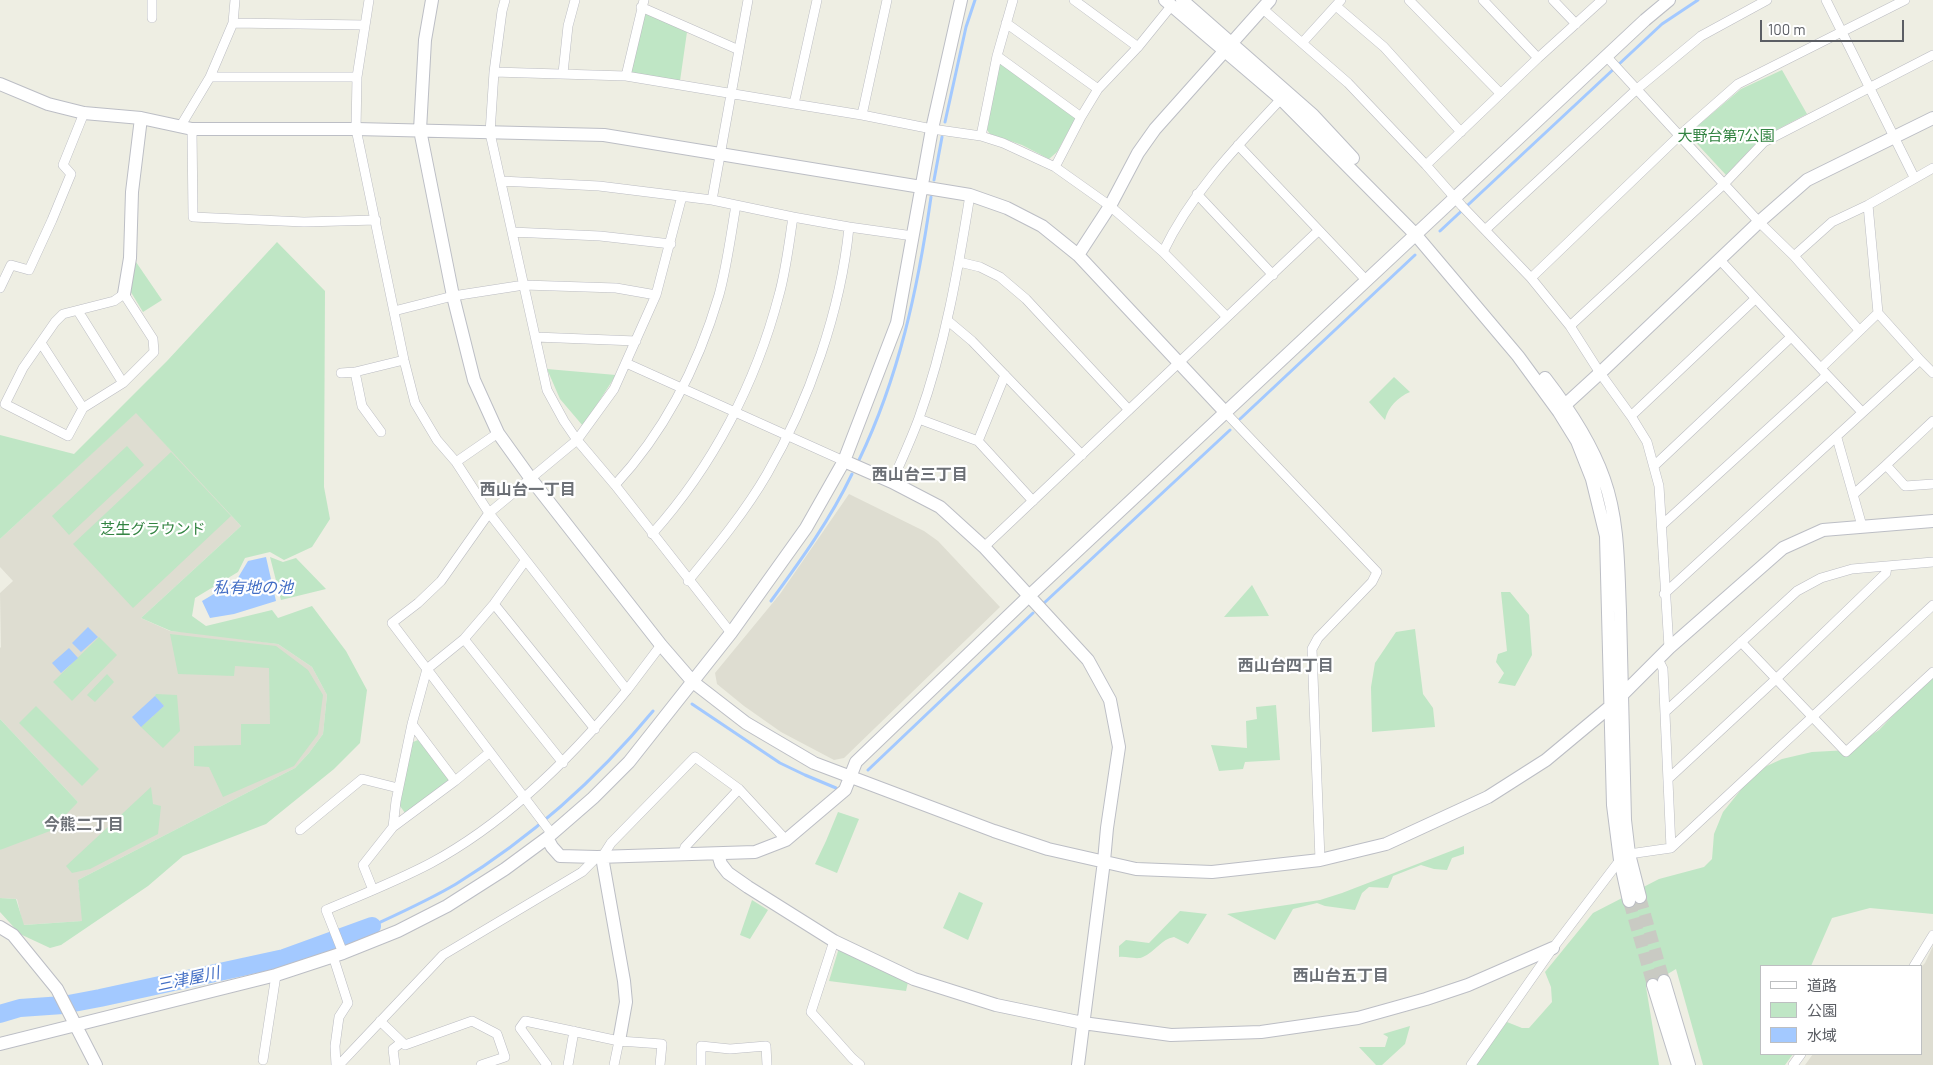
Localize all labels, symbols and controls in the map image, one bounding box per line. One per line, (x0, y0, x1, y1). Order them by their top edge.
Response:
scale bar (1763, 10, 1907, 42)
text: 100 m (1768, 20, 1806, 38)
park label: 大野台第7公園 (1677, 127, 1775, 145)
district label: 西山台三丁目 (872, 465, 968, 485)
district label: 西山台一丁目 (480, 480, 576, 500)
park label: 芝生グラウンド (101, 520, 205, 538)
water label: 私有地の池 (213, 578, 293, 598)
district label: 西山台四丁目 (1238, 656, 1334, 676)
district label: 今熊二丁目 (44, 815, 124, 835)
water label: 三津屋川 (155, 963, 221, 995)
legend (1760, 965, 1923, 1055)
district label: 西山台五丁目 (1293, 966, 1389, 986)
text: 道路 (1807, 976, 1837, 994)
text: 公園 (1807, 1001, 1837, 1019)
text: 水域 (1807, 1026, 1837, 1044)

